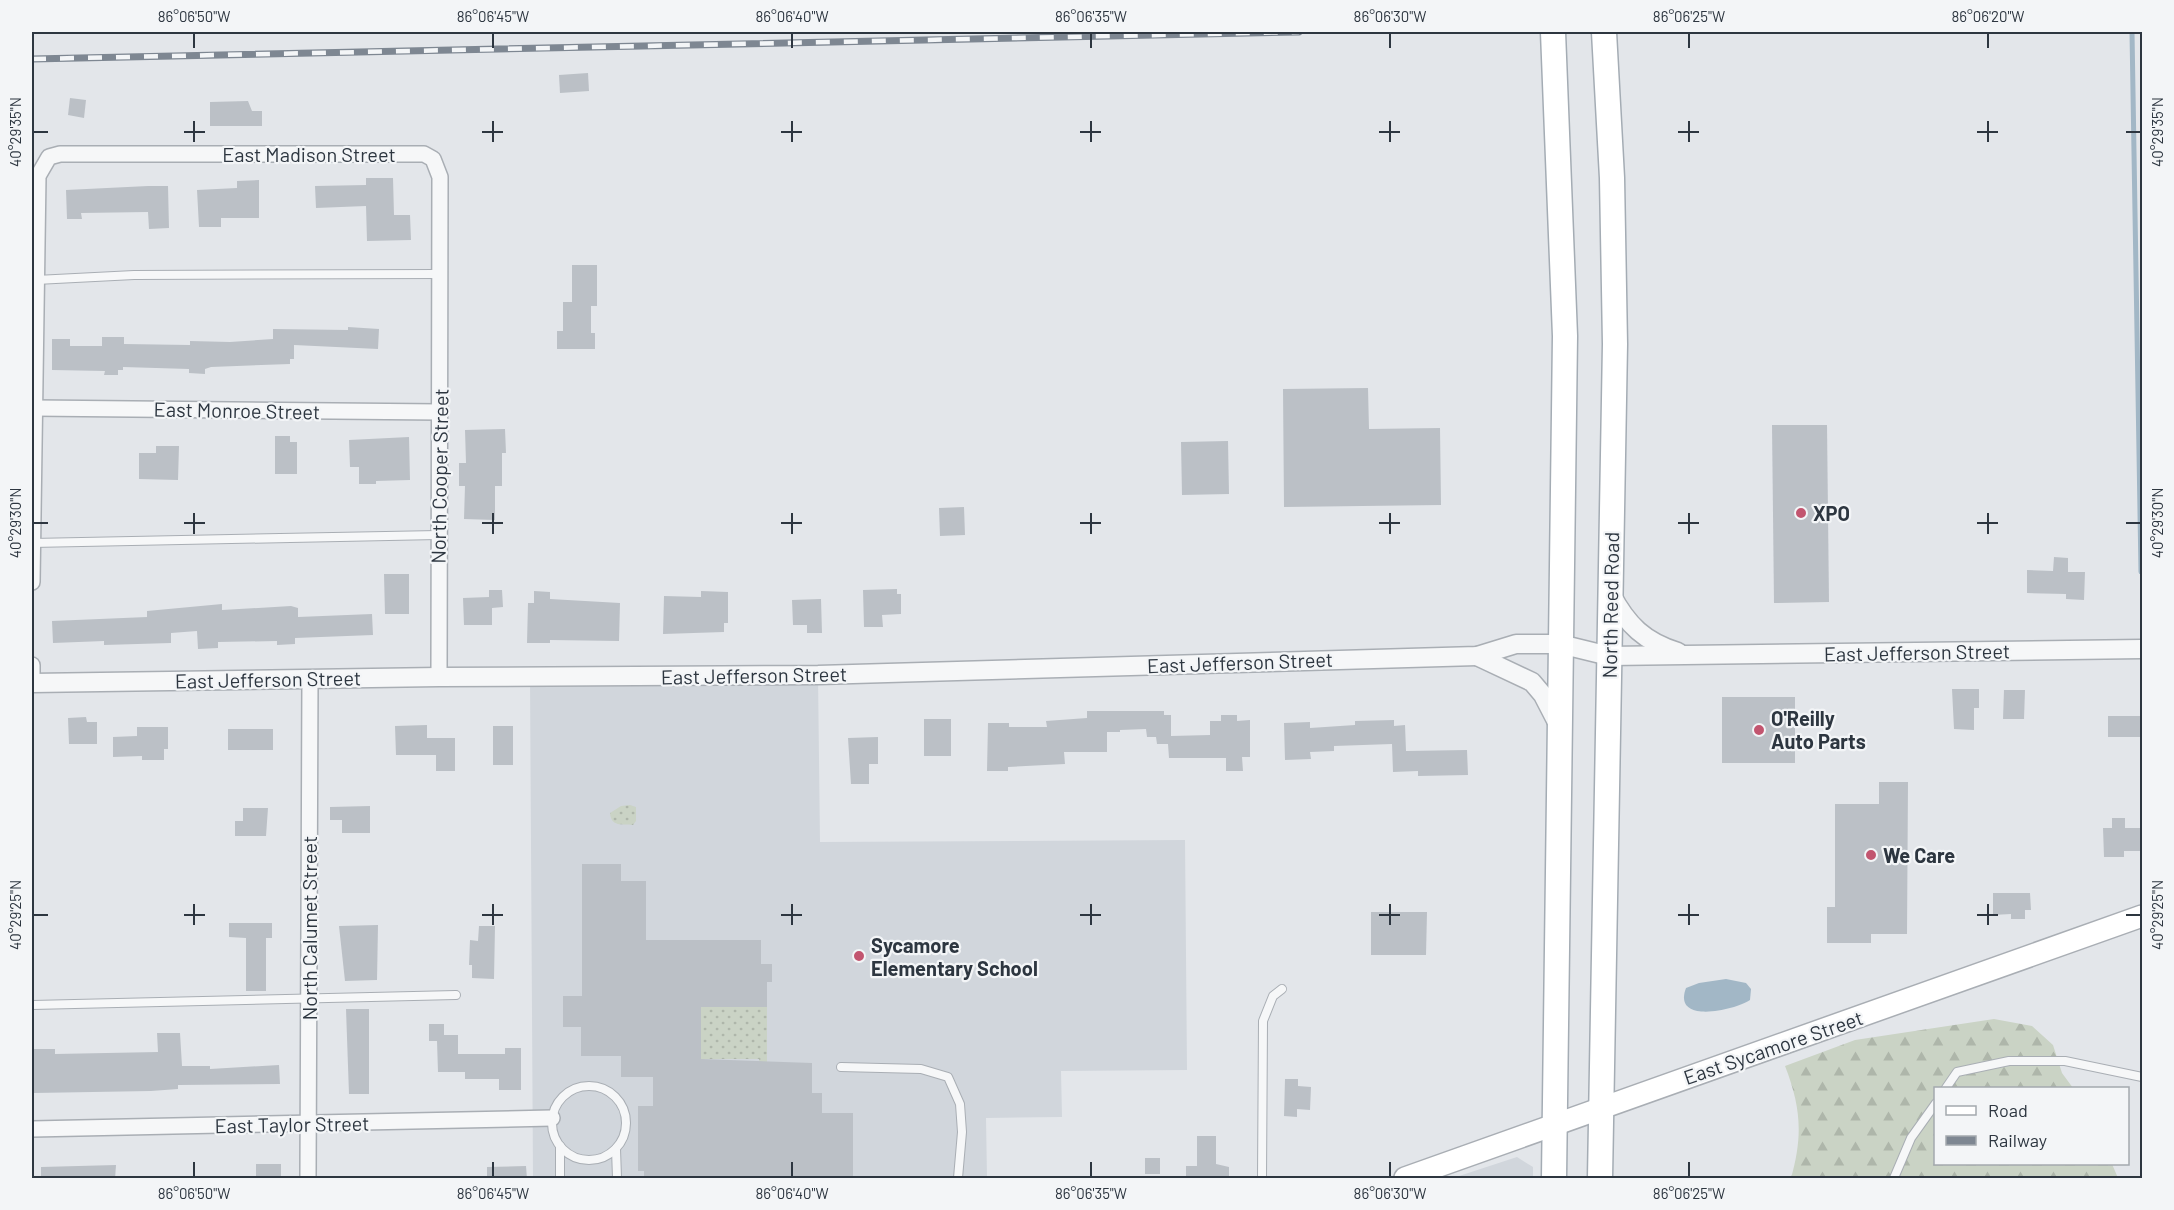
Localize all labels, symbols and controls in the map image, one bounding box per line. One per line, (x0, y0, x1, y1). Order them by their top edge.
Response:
text: 86°06'50"W (158, 7, 230, 25)
text: 86°06'45"W (457, 7, 529, 25)
text: 86°06'40"W (755, 7, 829, 25)
text: 86°06'35"W (1055, 7, 1127, 25)
text: 86°06'30"W (1354, 7, 1426, 25)
text: 86°06'25"W (1653, 7, 1725, 25)
text: 86°06'20"W (1951, 7, 2025, 25)
text: 40°29'35"N (6, 97, 24, 167)
text: 40°29'35"N (2148, 97, 2166, 167)
street label: East Madison Street (222, 142, 396, 166)
street label: North Cooper Street (425, 388, 453, 564)
street label: East Monroe Street (154, 397, 320, 423)
text: 40°29'30"N (6, 488, 24, 558)
text: 40°29'30"N (2148, 488, 2166, 558)
place label: XPO (1813, 501, 1850, 525)
marker: XPO (1794, 506, 1808, 520)
street label: North Reed Road (1597, 531, 1623, 679)
street label: East Jefferson Street (1824, 638, 2010, 666)
street label: East Jefferson Street (1146, 647, 1334, 677)
street label: East Jefferson Street (661, 661, 847, 689)
street label: East Jefferson Street (175, 665, 361, 693)
place label: O'Reilly Auto Parts (1771, 706, 1866, 753)
marker: O'Reilly Auto Parts (1752, 723, 1766, 737)
street label: North Calumet Street (297, 836, 321, 1020)
place label: We Care (1883, 843, 1955, 867)
marker: We Care (1864, 848, 1878, 862)
text: 40°29'25"N (6, 880, 24, 950)
text: 40°29'25"N (2148, 880, 2166, 950)
place label: Sycamore Elementary School (871, 933, 1038, 980)
marker: Sycamore Elementary School (852, 949, 866, 963)
street label: East Sycamore Street (1680, 1005, 1866, 1089)
legend (1934, 1087, 2129, 1165)
text: Road (1988, 1099, 2028, 1121)
street label: East Taylor Street (214, 1111, 370, 1137)
text: Railway (1988, 1129, 2047, 1151)
text: 86°06'50"W (158, 1184, 230, 1202)
text: 86°06'45"W (457, 1184, 529, 1202)
text: 86°06'40"W (755, 1184, 829, 1202)
text: 86°06'35"W (1055, 1184, 1127, 1202)
text: 86°06'30"W (1354, 1184, 1426, 1202)
text: 86°06'25"W (1653, 1184, 1725, 1202)

